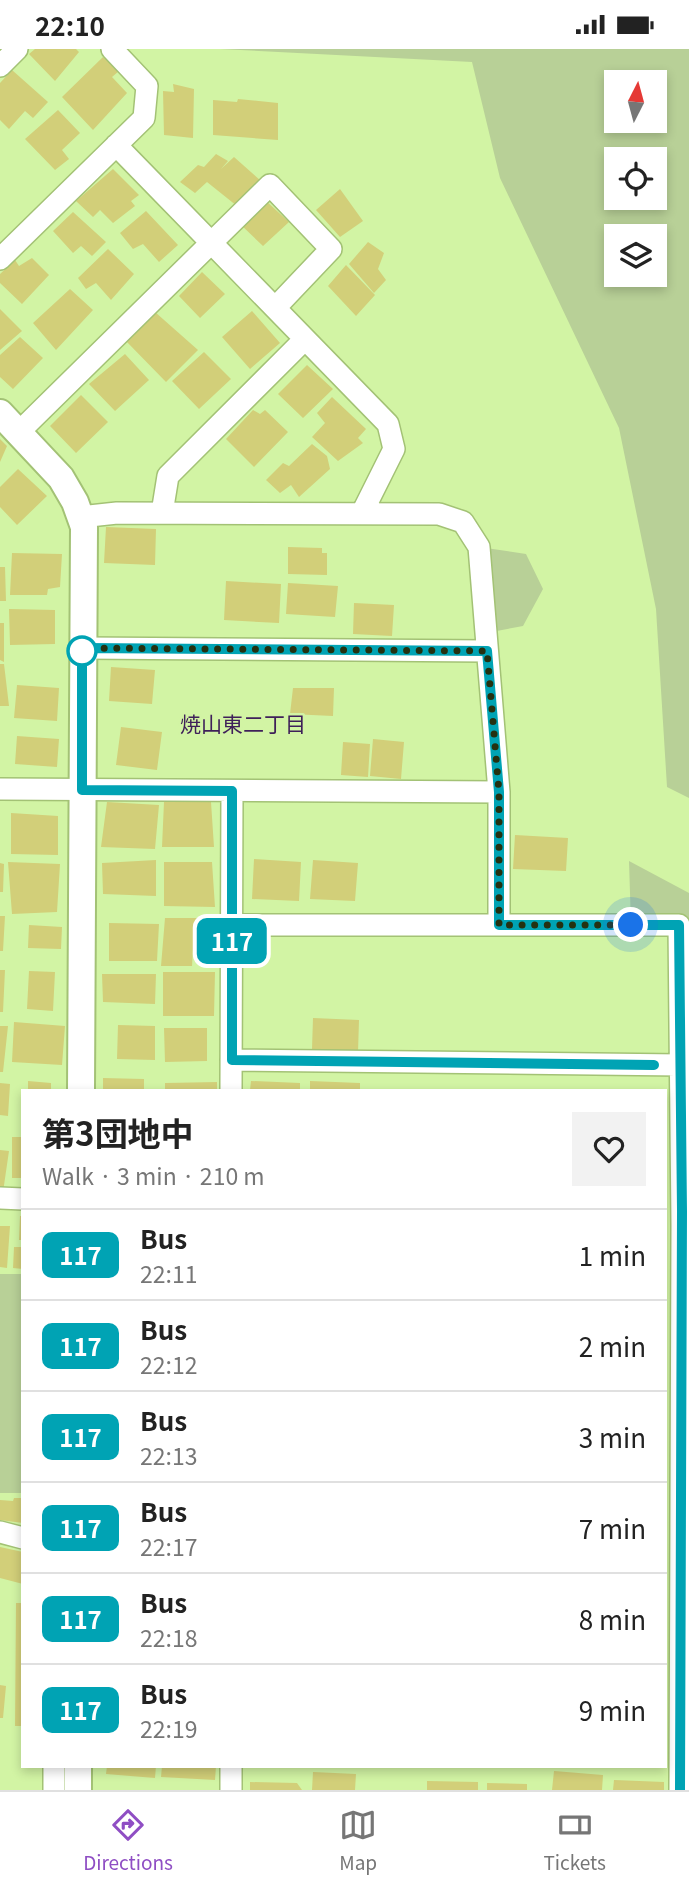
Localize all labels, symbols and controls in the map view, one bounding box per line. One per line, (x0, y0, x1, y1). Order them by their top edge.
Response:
text: 22:10 (35, 6, 105, 43)
north arrow (604, 70, 667, 133)
map controls (604, 70, 667, 287)
button: locate (604, 147, 667, 210)
button: layers (604, 224, 667, 287)
unlabelled marker (67, 636, 97, 666)
district label: 焼山東二丁目 (180, 708, 306, 738)
your location (613, 907, 648, 942)
line badge: 117 (192, 918, 272, 964)
text: 117 (211, 923, 253, 958)
text: 第3団地中 (42, 1108, 193, 1156)
button: heart (572, 1112, 646, 1186)
text: Walk · 3 min · 210 m (42, 1158, 265, 1192)
text: Bus (140, 1219, 187, 1256)
text: 1 min (579, 1236, 646, 1273)
text: 117 (59, 1237, 102, 1272)
text: 22:11 (140, 1256, 197, 1290)
text: Bus (140, 1310, 187, 1347)
text: 2 min (579, 1327, 646, 1364)
text: 117 (59, 1328, 102, 1363)
text: 22:12 (140, 1347, 197, 1381)
text: Bus (140, 1401, 187, 1438)
text: 3 min (579, 1418, 646, 1455)
text: 117 (59, 1419, 102, 1454)
text: 22:13 (140, 1438, 197, 1472)
text: Bus (140, 1492, 187, 1529)
text: 7 min (579, 1509, 646, 1546)
text: 117 (59, 1510, 102, 1545)
text: 22:17 (140, 1529, 197, 1563)
text: Bus (140, 1583, 187, 1620)
text: 8 min (579, 1600, 646, 1637)
text: 117 (59, 1601, 102, 1636)
text: 22:18 (140, 1620, 197, 1654)
text: Bus (140, 1674, 187, 1711)
text: 9 min (579, 1691, 646, 1728)
text: 117 (59, 1692, 102, 1727)
text: 22:19 (140, 1711, 197, 1745)
tab: Directions (83, 1806, 173, 1875)
tab: Map (339, 1806, 377, 1875)
tab: Tickets (543, 1806, 606, 1875)

